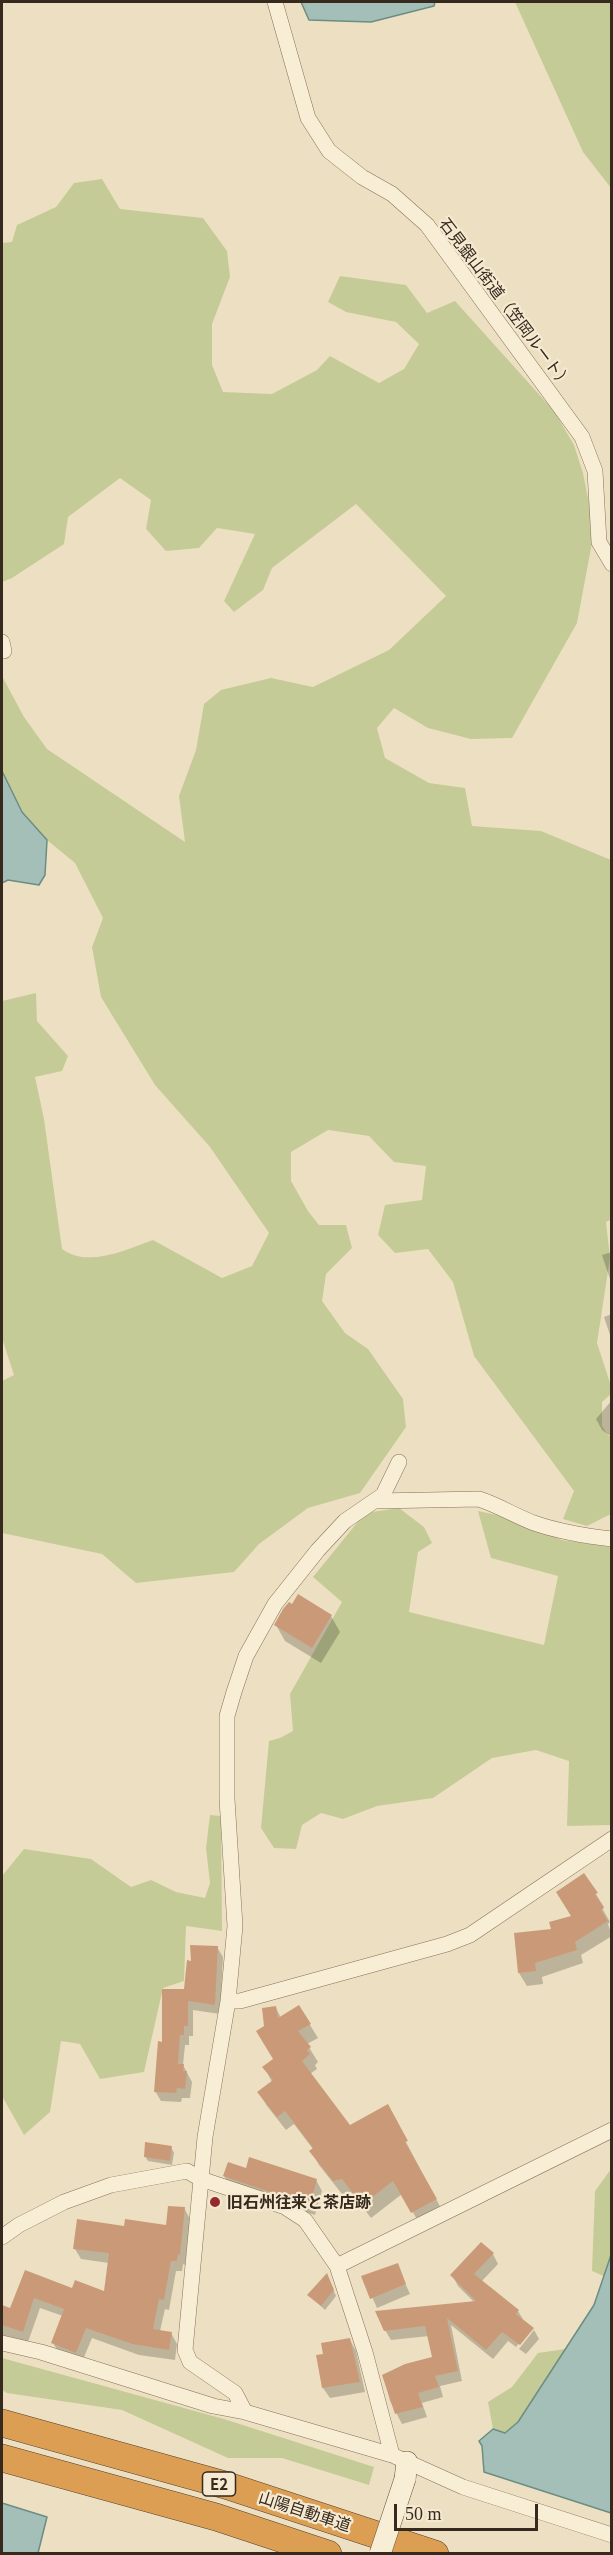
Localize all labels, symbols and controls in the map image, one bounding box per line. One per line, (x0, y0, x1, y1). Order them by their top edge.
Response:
street label: 石見銀山街道（笠岡ルート） (436, 214, 576, 392)
place label: 旧石州往来と茶店跡 (227, 2192, 371, 2212)
marker: 旧石州往来と茶店跡 (208, 2195, 222, 2209)
road number: E2 (202, 2472, 236, 2496)
street label: 山陽自動車道 (256, 2487, 354, 2535)
scale bar (397, 2492, 541, 2530)
text: 50 m (405, 2504, 442, 2524)

